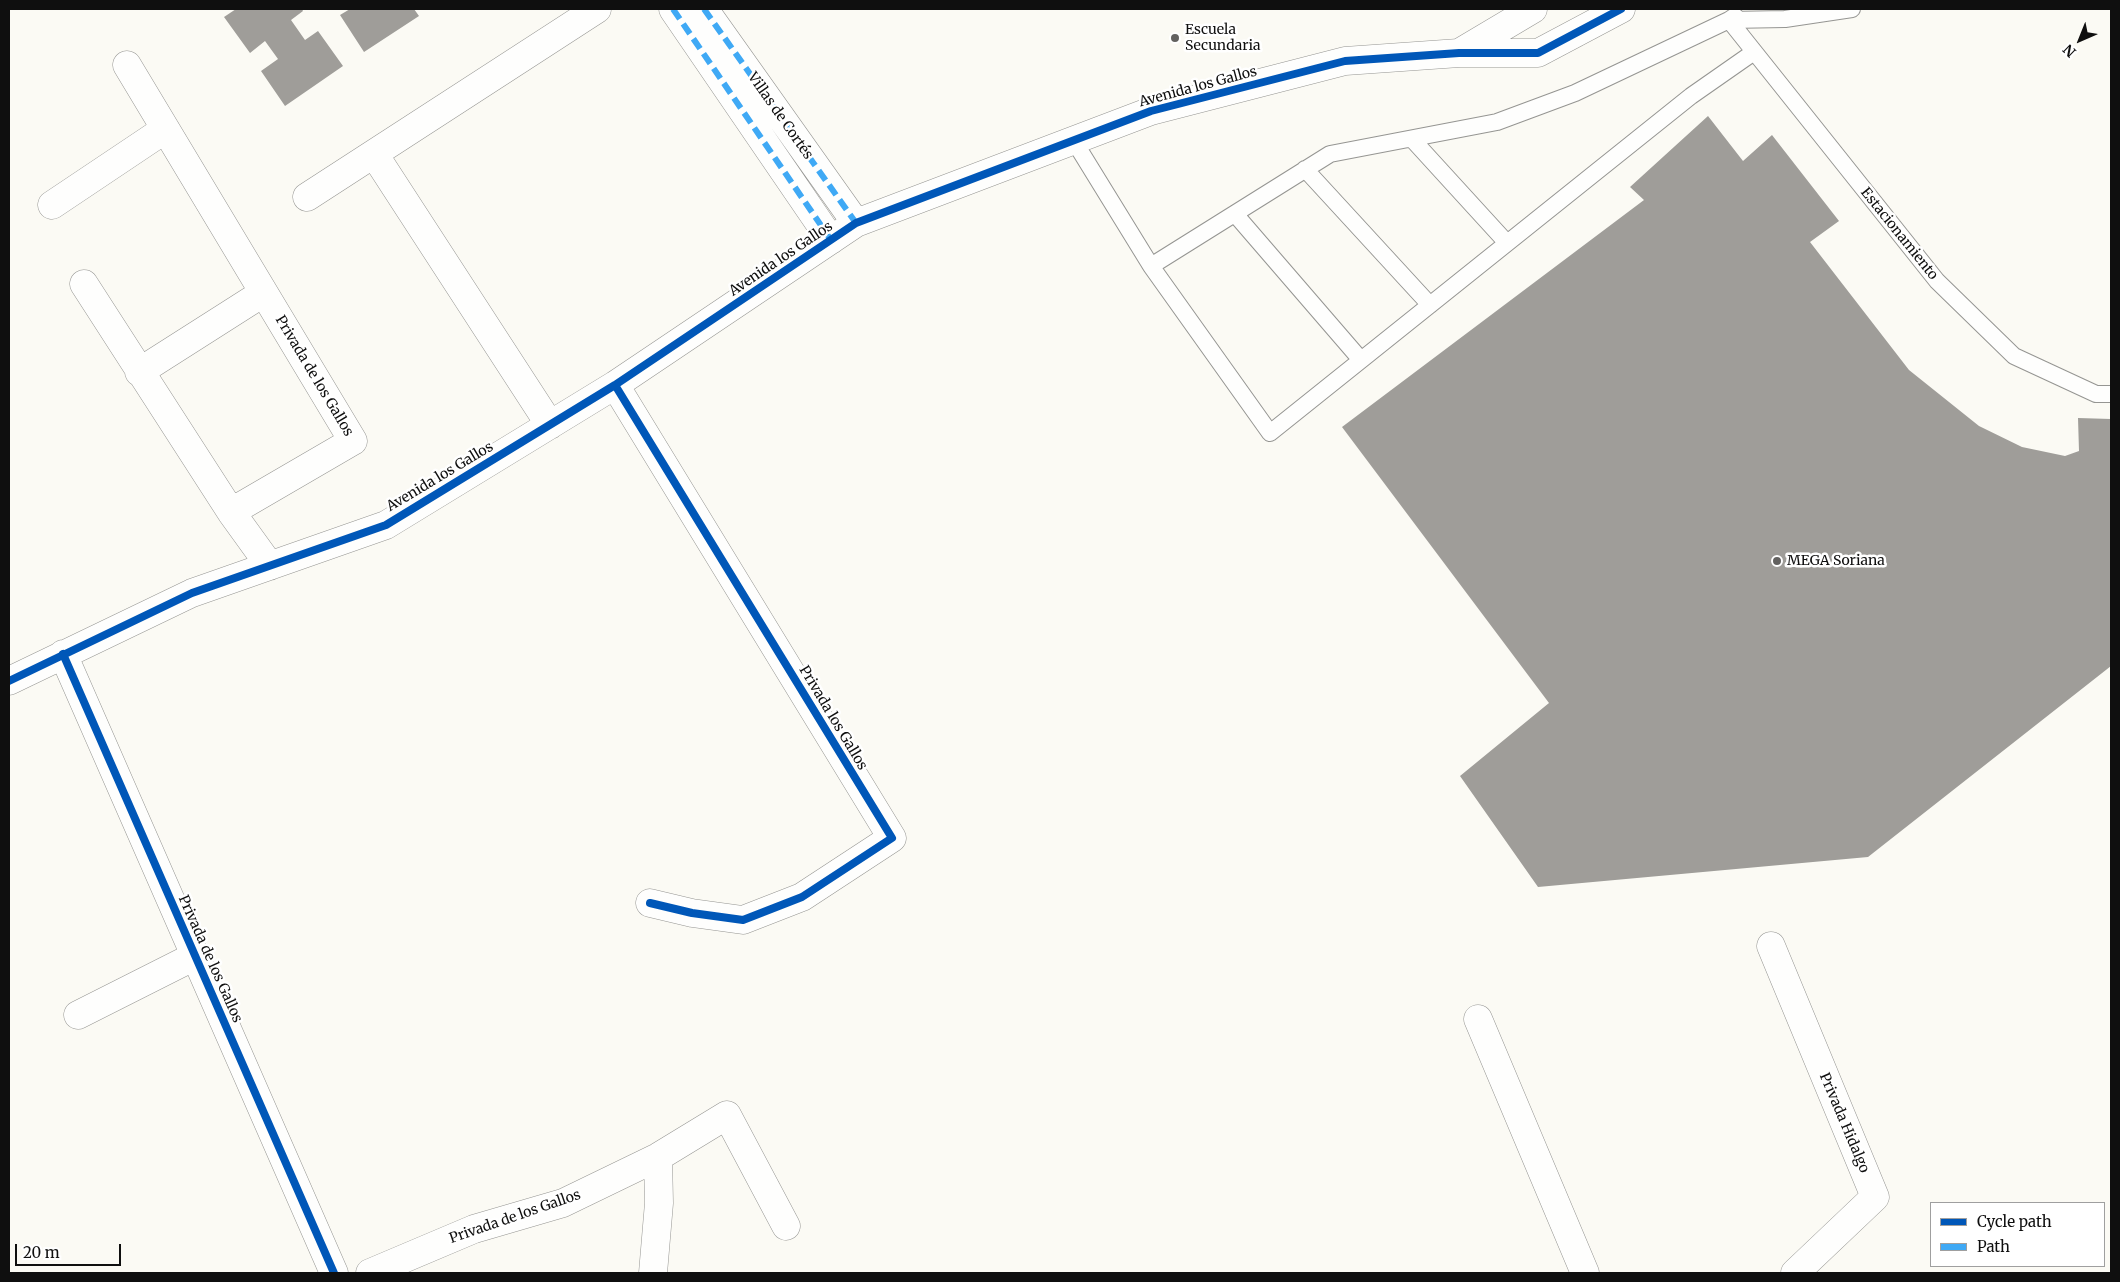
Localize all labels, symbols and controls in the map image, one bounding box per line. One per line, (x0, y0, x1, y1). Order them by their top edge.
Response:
north arrow (2055, 15, 2105, 65)
place label: Escuela Secundaria (1185, 22, 1261, 54)
marker: Escuela Secundaria (1169, 32, 1181, 44)
text: N (2059, 40, 2080, 61)
street label: Avenida los Gallos (1137, 63, 1259, 111)
street label: Villas de Cortés (744, 69, 816, 163)
street label: Estacionamiento (1857, 185, 1941, 283)
street label: Avenida los Gallos (726, 218, 836, 300)
street label: Privada de los Gallos (271, 313, 357, 439)
street label: Avenida los Gallos (384, 439, 496, 515)
place label: MEGA Soriana (1787, 553, 1885, 569)
marker: MEGA Soriana (1771, 555, 1783, 567)
street label: Privada los Gallos (795, 663, 871, 773)
street label: Privada de los Gallos (174, 893, 246, 1025)
street label: Privada Hidalgo (1815, 1071, 1873, 1175)
street label: Privada de los Gallos (447, 1187, 583, 1247)
legend (1930, 1202, 2105, 1267)
text: Cycle path (1977, 1212, 2052, 1231)
scale bar (18, 1234, 124, 1266)
text: Path (1977, 1237, 2010, 1256)
text: 20 m (23, 1243, 60, 1262)

